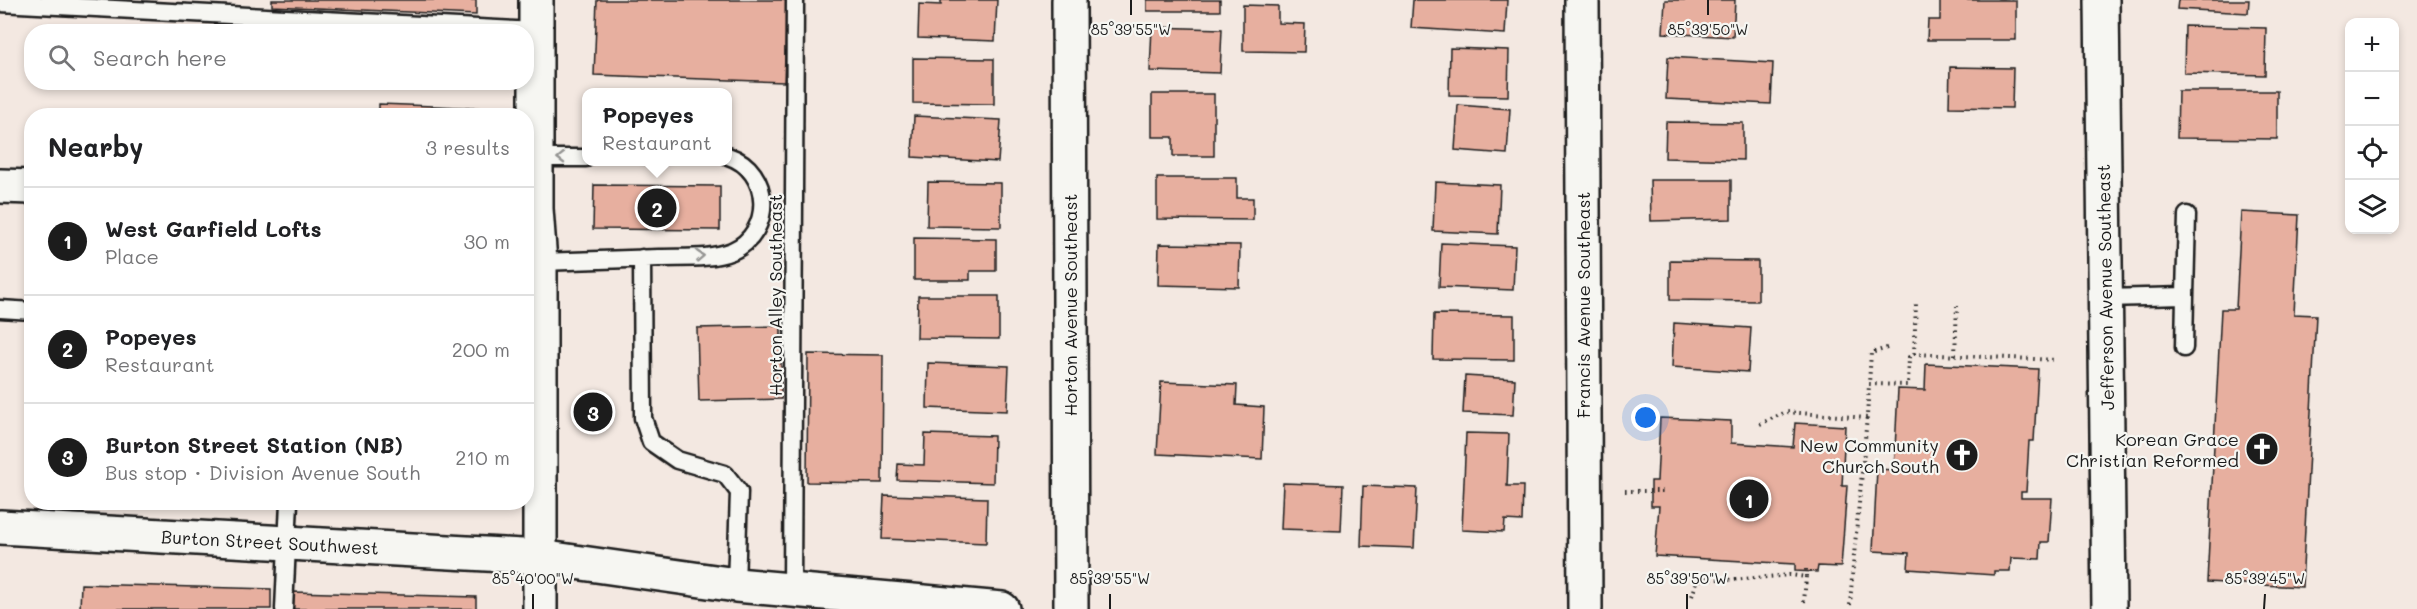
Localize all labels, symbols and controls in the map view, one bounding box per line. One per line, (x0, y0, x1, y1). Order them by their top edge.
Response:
map controls (2345, 18, 2399, 234)
button: + (2345, 18, 2399, 72)
text: 85°39'55"W (1091, 19, 1171, 39)
text: 85°39'50"W (1667, 19, 1749, 39)
search box (24, 24, 534, 90)
icon: search (45, 41, 78, 74)
text: Search here (93, 43, 227, 72)
button: − (2345, 72, 2399, 126)
popup (582, 88, 732, 166)
text: Popeyes (602, 100, 694, 129)
button: locate (2345, 126, 2399, 180)
text: Restaurant (602, 129, 712, 155)
text: Nearby (48, 130, 143, 164)
text: 3 results (425, 134, 510, 160)
one-way arrow (557, 152, 566, 164)
street label: Jefferson Avenue Southeast (2091, 164, 2119, 410)
button: layers (2345, 180, 2399, 234)
pin: 2 (638, 186, 676, 230)
street label: Francis Avenue Southeast (1571, 192, 1595, 418)
street label: Horton Alley Southeast (763, 194, 787, 396)
street label: Horton Avenue Southeast (1058, 194, 1082, 416)
text: West Garfield Lofts (105, 214, 322, 243)
text: 1 (63, 228, 72, 254)
text: 30 m (464, 228, 510, 254)
text: Place (105, 243, 159, 269)
one-way arrow (696, 250, 705, 263)
text: Popeyes (105, 322, 196, 351)
text: 2 (62, 336, 73, 362)
text: 200 m (452, 336, 510, 362)
text: Restaurant (105, 351, 215, 377)
pin: 3 (574, 390, 612, 434)
your location (1631, 403, 1660, 432)
place label: Korean Grace Christian Reformed (2066, 427, 2239, 472)
text: Burton Street Station (NB) (105, 430, 403, 459)
church icon: Korean Grace Christian Reformed (2244, 431, 2280, 467)
place label: New Community Church South (1800, 433, 1939, 478)
church icon: New Community Church South (1944, 437, 1980, 473)
text: 3 (62, 444, 74, 470)
text: 210 m (455, 444, 510, 470)
text: Bus stop · Division Avenue South (105, 459, 420, 485)
pin: 1 (1730, 476, 1768, 522)
street label: Burton Street Southwest (161, 524, 379, 560)
text: 85°40'00"W (492, 568, 574, 588)
text: 85°39'55"W (1070, 568, 1150, 588)
text: 85°39'50"W (1646, 568, 1728, 588)
text: 85°39'45"W (2225, 568, 2305, 588)

